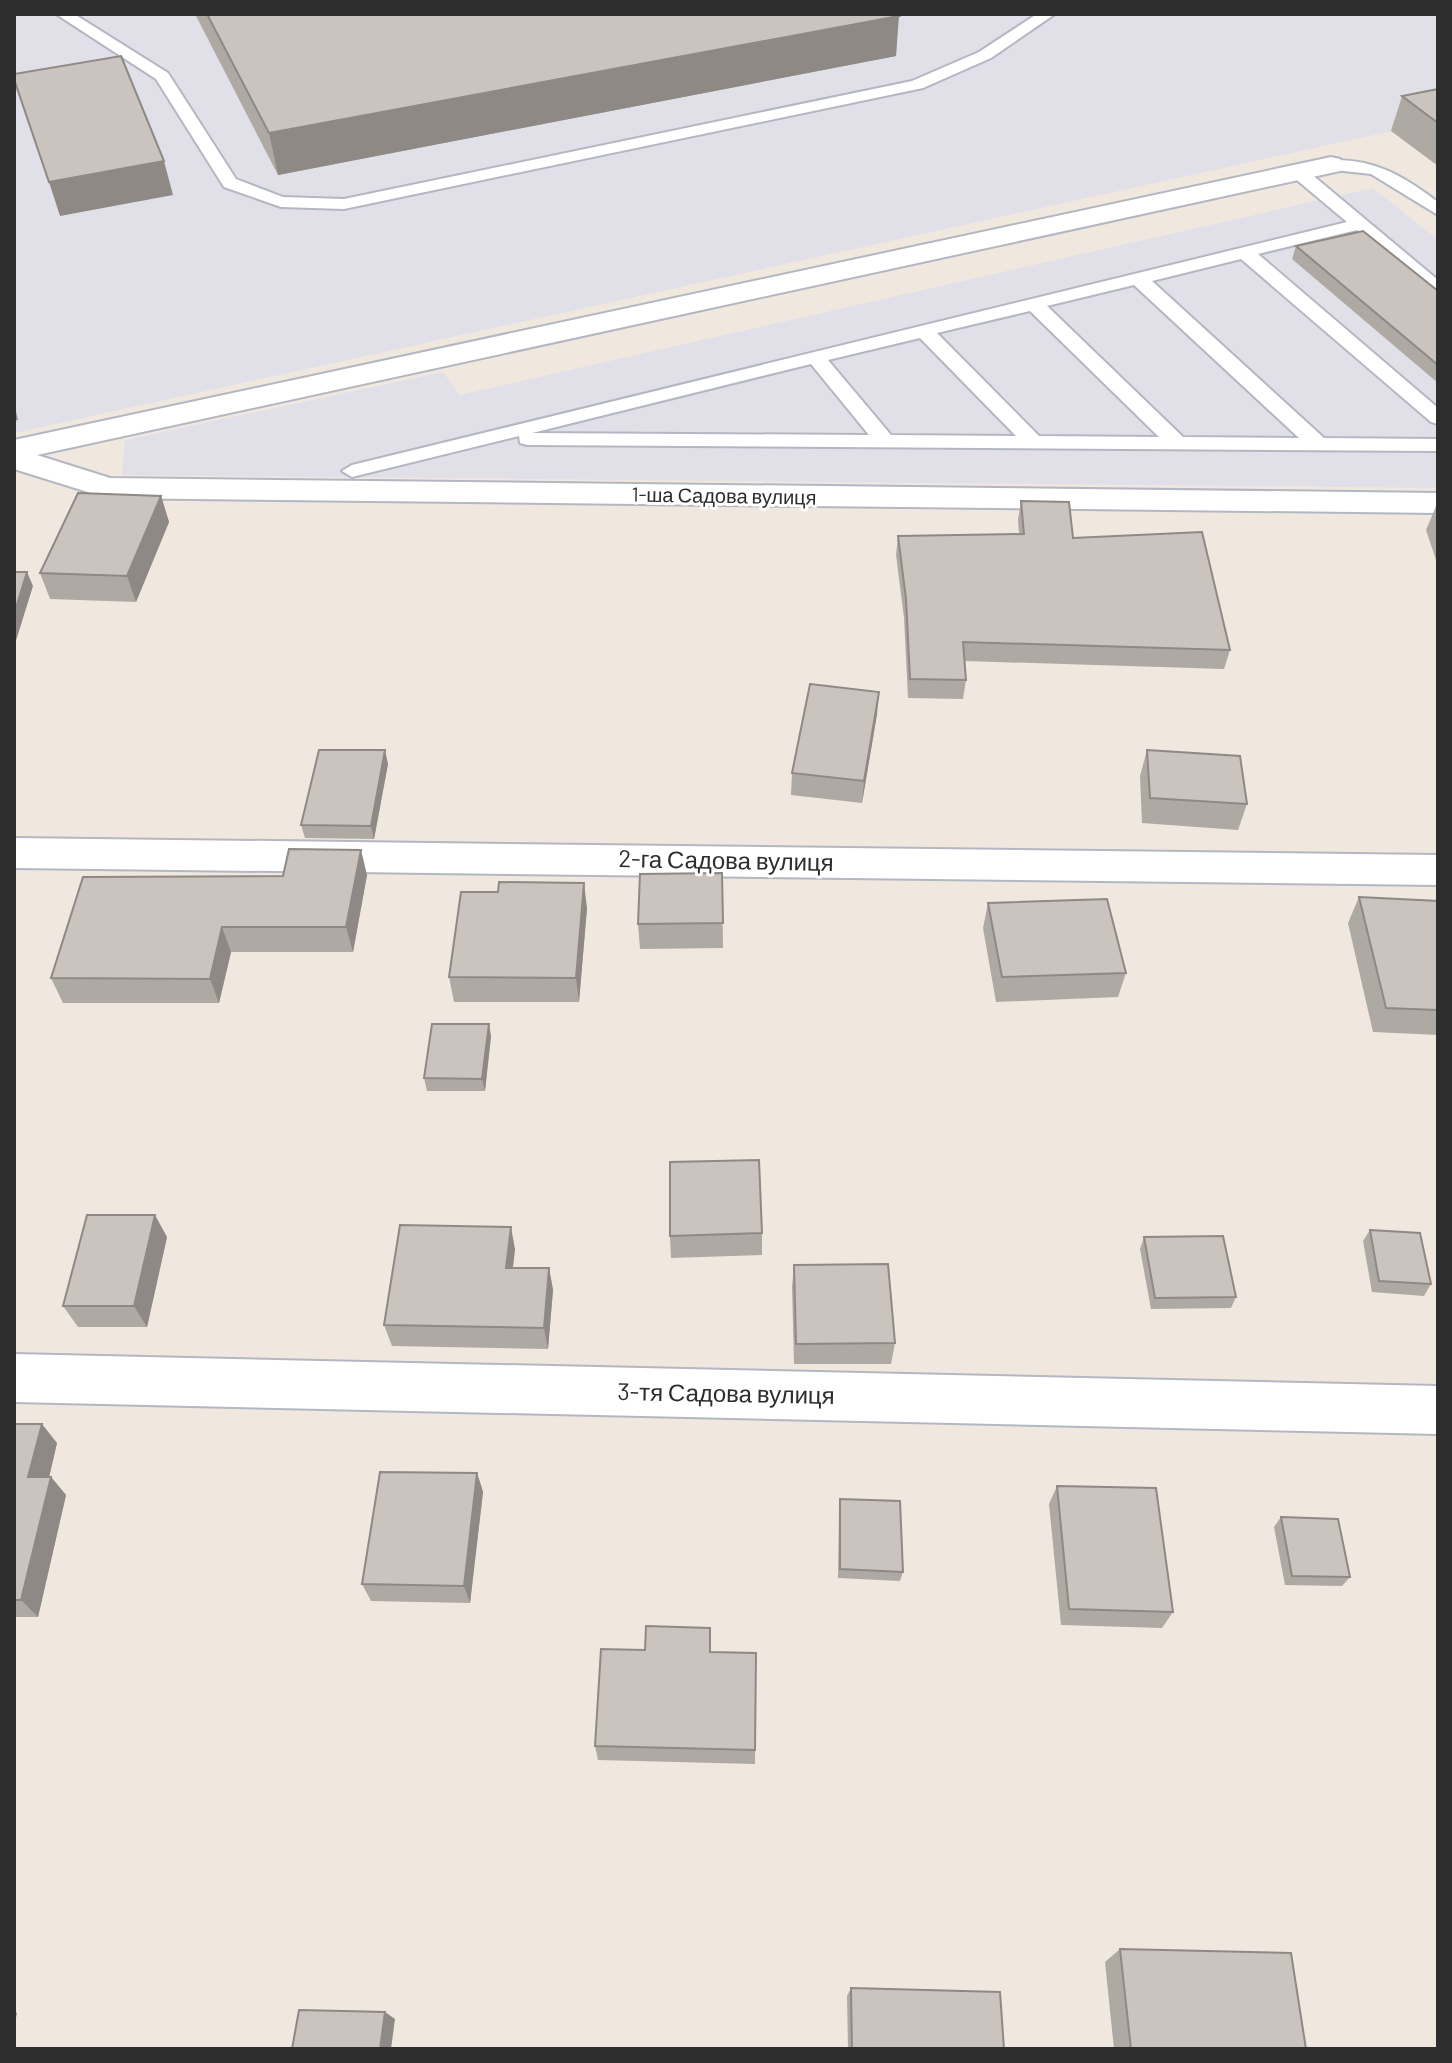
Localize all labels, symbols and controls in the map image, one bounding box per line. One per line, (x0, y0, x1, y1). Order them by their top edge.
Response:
street label: 1-ша Садова вулиця (631, 481, 817, 509)
street label: 2-га Садова вулиця (618, 843, 834, 876)
street label: 3-тя Садова вулиця (617, 1376, 835, 1409)

